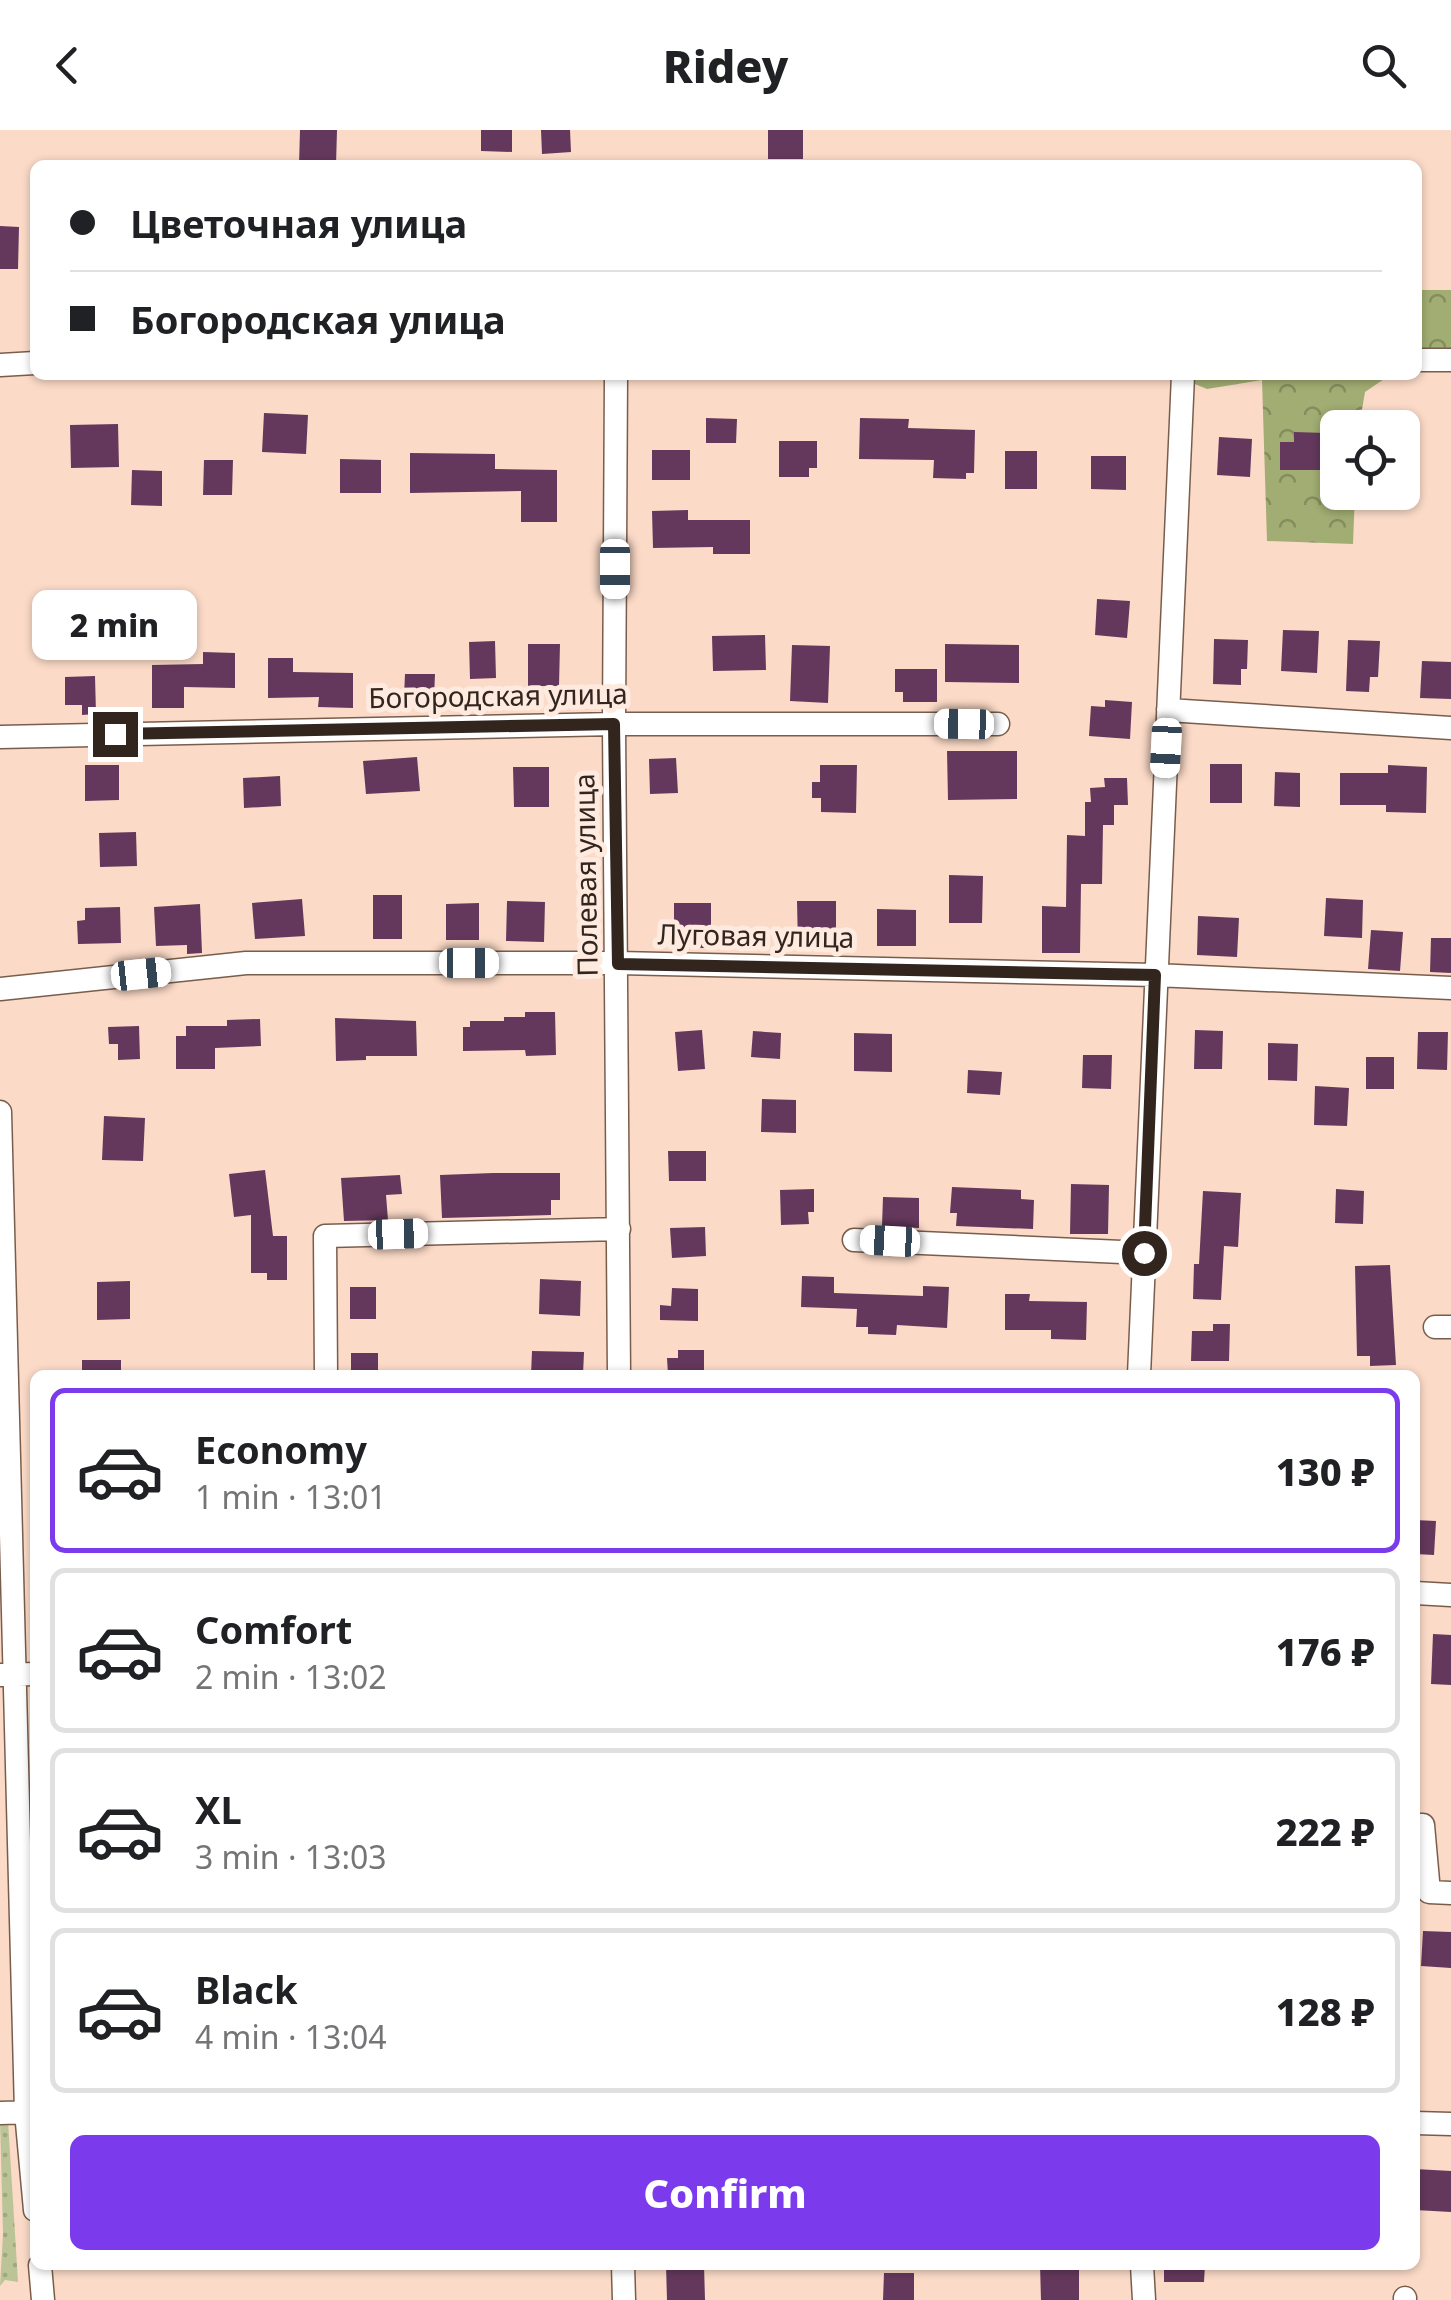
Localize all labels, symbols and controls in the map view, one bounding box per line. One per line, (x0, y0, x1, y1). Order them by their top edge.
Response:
text: Ridey (663, 35, 788, 96)
icon: back (40, 38, 95, 93)
icon: search (1356, 38, 1411, 93)
text: Цветочная улица (130, 197, 467, 249)
text: Богородская улица (130, 293, 506, 345)
map controls (1320, 410, 1420, 510)
button: locate (1320, 410, 1420, 510)
car (600, 539, 630, 599)
callout: 2 min (32, 589, 198, 659)
text: 2 min (70, 603, 159, 646)
street label: Богородская улица (368, 674, 628, 716)
car (934, 708, 994, 740)
route end (93, 712, 138, 757)
car (1149, 717, 1183, 779)
street label: Полевая улица (564, 773, 606, 977)
street label: Луговая улица (657, 914, 855, 956)
car (439, 948, 499, 978)
car (110, 956, 172, 992)
car (367, 1218, 429, 1250)
car (859, 1224, 921, 1258)
route start (1122, 1231, 1167, 1276)
text: Economy (195, 1423, 367, 1475)
icon: car (75, 1426, 165, 1516)
text: 130 ₽ (1276, 1445, 1375, 1497)
text: 1 min · 13:01 (195, 1475, 387, 1518)
text: Comfort (195, 1603, 352, 1655)
icon: car (75, 1606, 165, 1696)
text: 176 ₽ (1276, 1625, 1375, 1677)
text: 2 min · 13:02 (195, 1655, 387, 1698)
text: XL (195, 1783, 242, 1835)
icon: car (75, 1786, 165, 1876)
text: 222 ₽ (1276, 1805, 1375, 1857)
text: 3 min · 13:03 (195, 1835, 387, 1878)
text: Black (195, 1963, 298, 2015)
icon: car (75, 1966, 165, 2056)
text: 128 ₽ (1276, 1985, 1375, 2037)
text: 4 min · 13:04 (195, 2015, 387, 2058)
button: Confirm (70, 2135, 1380, 2250)

